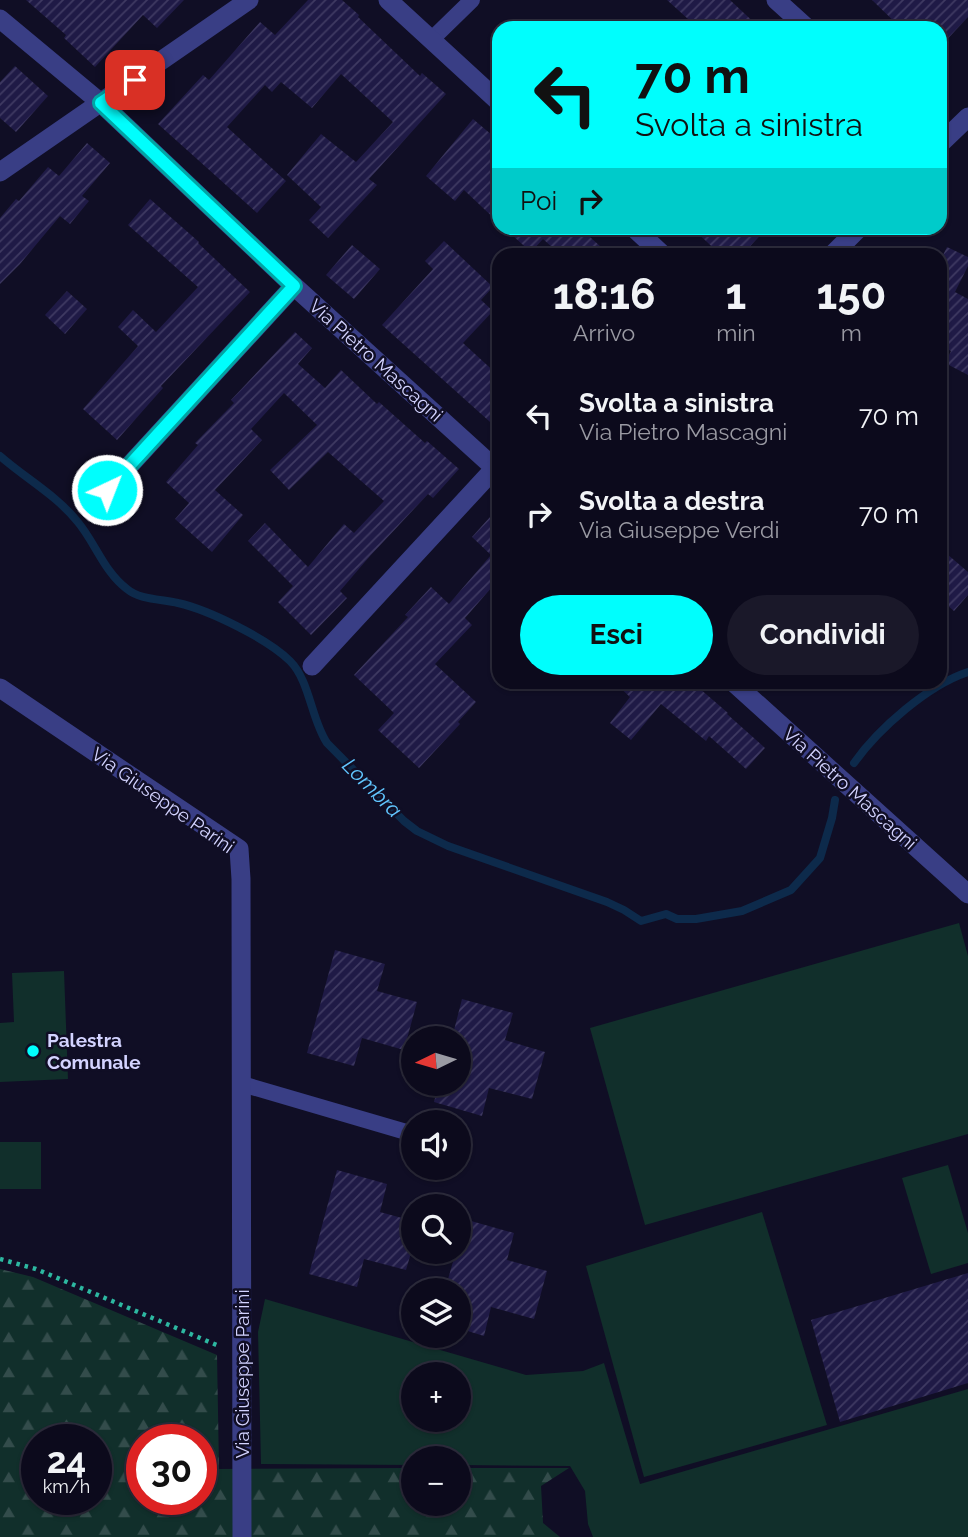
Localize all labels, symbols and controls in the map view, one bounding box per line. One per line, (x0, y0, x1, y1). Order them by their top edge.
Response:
text: 70 m (635, 47, 750, 104)
icon: left (520, 49, 611, 140)
pin (105, 50, 165, 110)
icon: arrive (116, 61, 154, 99)
text: Svolta a sinistra (635, 106, 863, 143)
icon: right (571, 182, 609, 220)
text: Poi (520, 186, 557, 216)
text: 18:16 (553, 270, 655, 319)
text: 1 (726, 270, 746, 319)
text: 150 (816, 270, 886, 319)
street label: Via Pietro Mascagni (305, 294, 447, 426)
text: Arrivo (573, 319, 635, 346)
text: min (716, 319, 756, 346)
text: m (841, 319, 862, 346)
text: Svolta a sinistra (579, 388, 774, 418)
icon: left (520, 397, 558, 435)
text: 70 m (859, 401, 919, 431)
text: Via Pietro Mascagni (579, 418, 787, 445)
position arrow (70, 453, 144, 527)
text: Svolta a destra (579, 486, 765, 516)
icon: right (520, 495, 558, 533)
text: 70 m (859, 499, 919, 529)
text: Via Giuseppe Verdi (579, 516, 779, 543)
button: Esci (520, 595, 713, 675)
button: Condividi (727, 595, 919, 675)
street label: Via Pietro Mascagni (779, 722, 921, 854)
street label: Via Giuseppe Parini (87, 742, 239, 858)
water label: Lombra (337, 753, 407, 823)
north arrow (401, 1026, 471, 1096)
map controls (401, 1026, 471, 1516)
place label: Palestra Comunale (47, 1029, 141, 1073)
marker: Palestra Comunale (25, 1043, 41, 1059)
button: sound (401, 1110, 471, 1180)
button: search (401, 1194, 471, 1264)
button: layers (401, 1278, 471, 1348)
street label: Via Giuseppe Parini (231, 1289, 253, 1459)
button: + (401, 1362, 471, 1432)
speed limit sign: 30 (126, 1424, 217, 1515)
text: 24 (47, 1440, 86, 1481)
button: − (401, 1446, 471, 1516)
text: km/h (43, 1476, 90, 1497)

